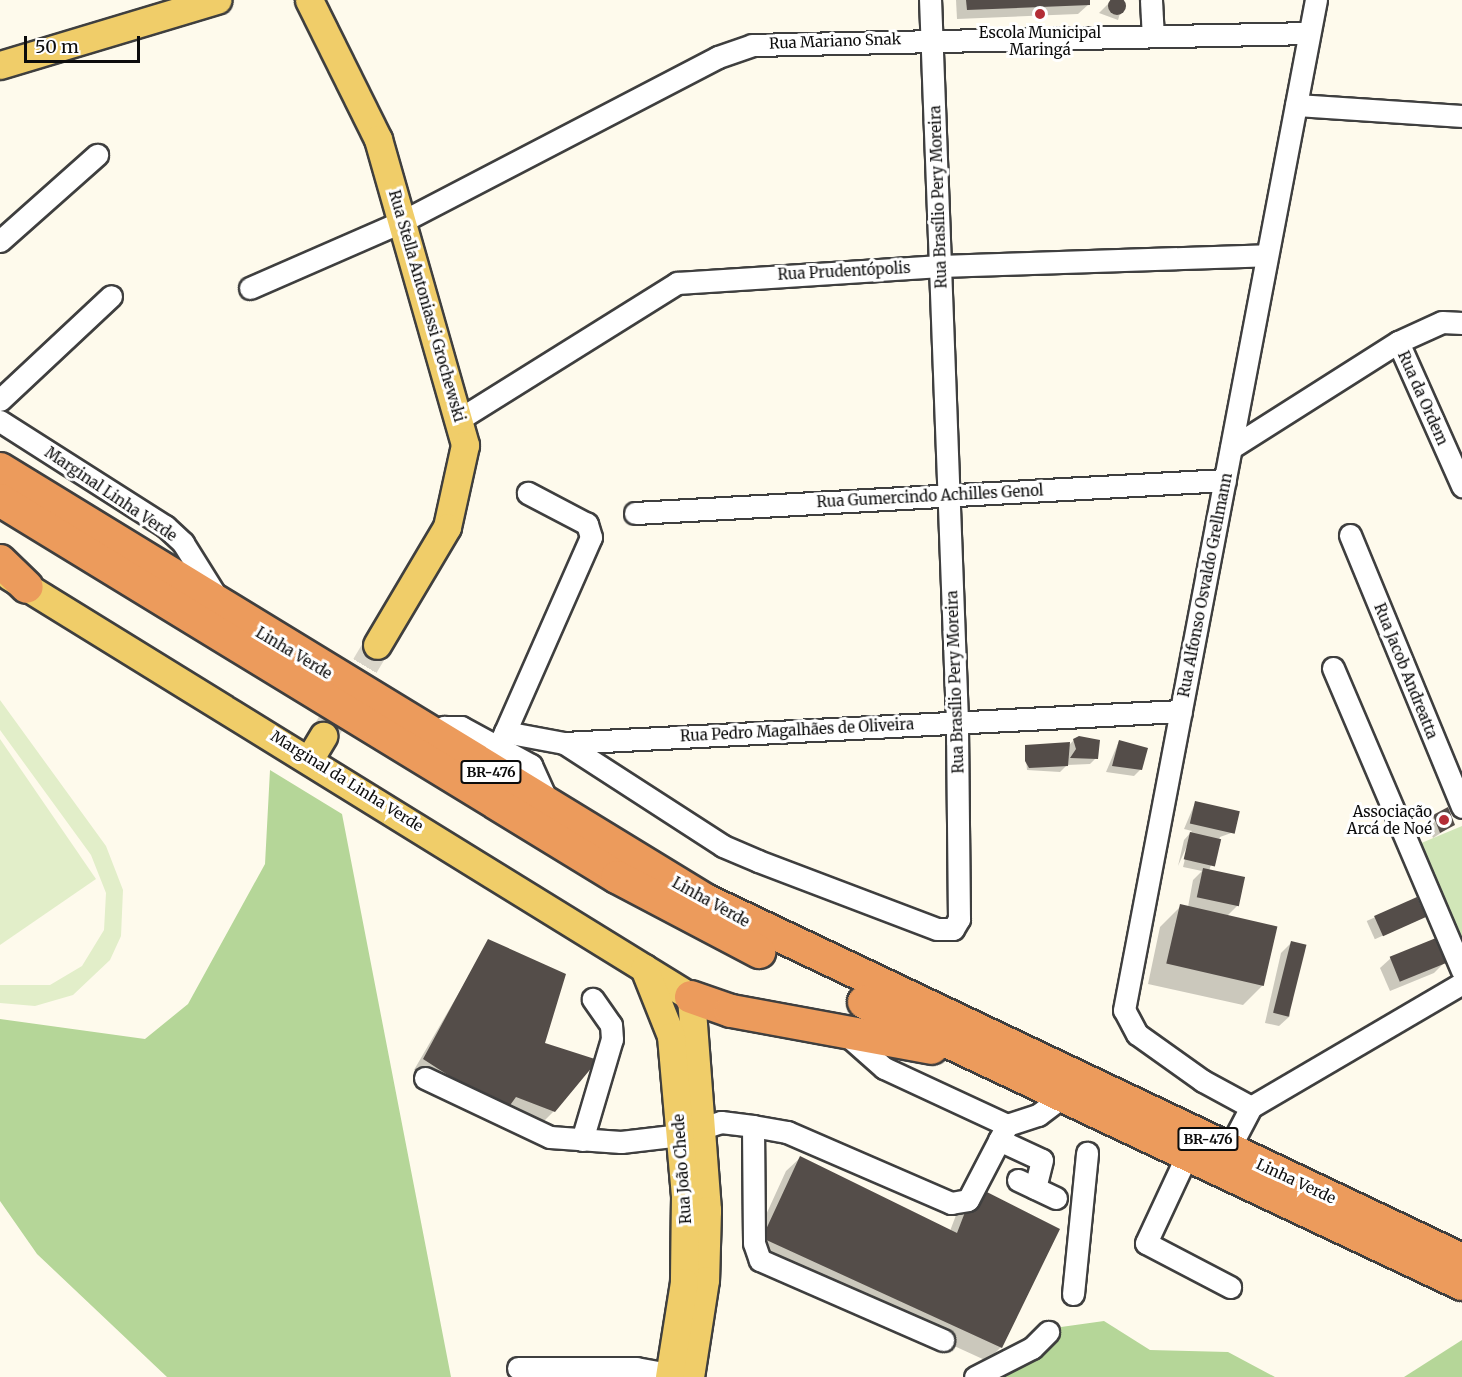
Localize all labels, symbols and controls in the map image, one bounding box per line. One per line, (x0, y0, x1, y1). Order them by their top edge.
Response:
marker: Escola Municipal Maringá (1033, 7, 1047, 21)
place label: Escola Municipal Maringá (979, 23, 1101, 58)
scale bar (27, 24, 142, 62)
street label: Rua Mariano Snak (769, 30, 901, 52)
text: 50 m (35, 35, 79, 58)
street label: Rua Brasílio Pery Moreira (926, 105, 950, 289)
street label: Rua Stella Antoniassi Grochewski (385, 188, 469, 424)
street label: Rua Prudentópolis (777, 259, 911, 283)
street label: Rua da Ordem (1394, 348, 1452, 448)
street label: Marginal Linha Verde (42, 443, 180, 545)
street label: Rua Alfonso Osvaldo Grellmann (1174, 471, 1236, 699)
street label: Rua Gumercindo Achilles Genol (816, 481, 1044, 511)
street label: Rua Brasílio Pery Moreira (943, 590, 967, 774)
street label: Rua Jacob Andreatta (1371, 600, 1441, 742)
street label: Linha Verde (253, 623, 335, 683)
street label: Rua Pedro Magalhães de Oliveira (680, 715, 914, 745)
street label: Marginal da Linha Verde (268, 727, 426, 835)
road number: BR-476 (460, 761, 522, 783)
place label: Associação Arcá de Noé (1347, 802, 1432, 837)
marker: Associação Arcá de Noé (1437, 813, 1451, 827)
street label: Linha Verde (669, 873, 753, 931)
street label: Rua João Chede (669, 1113, 695, 1225)
road number: BR-476 (1176, 1128, 1240, 1150)
street label: Linha Verde (1253, 1155, 1339, 1207)

